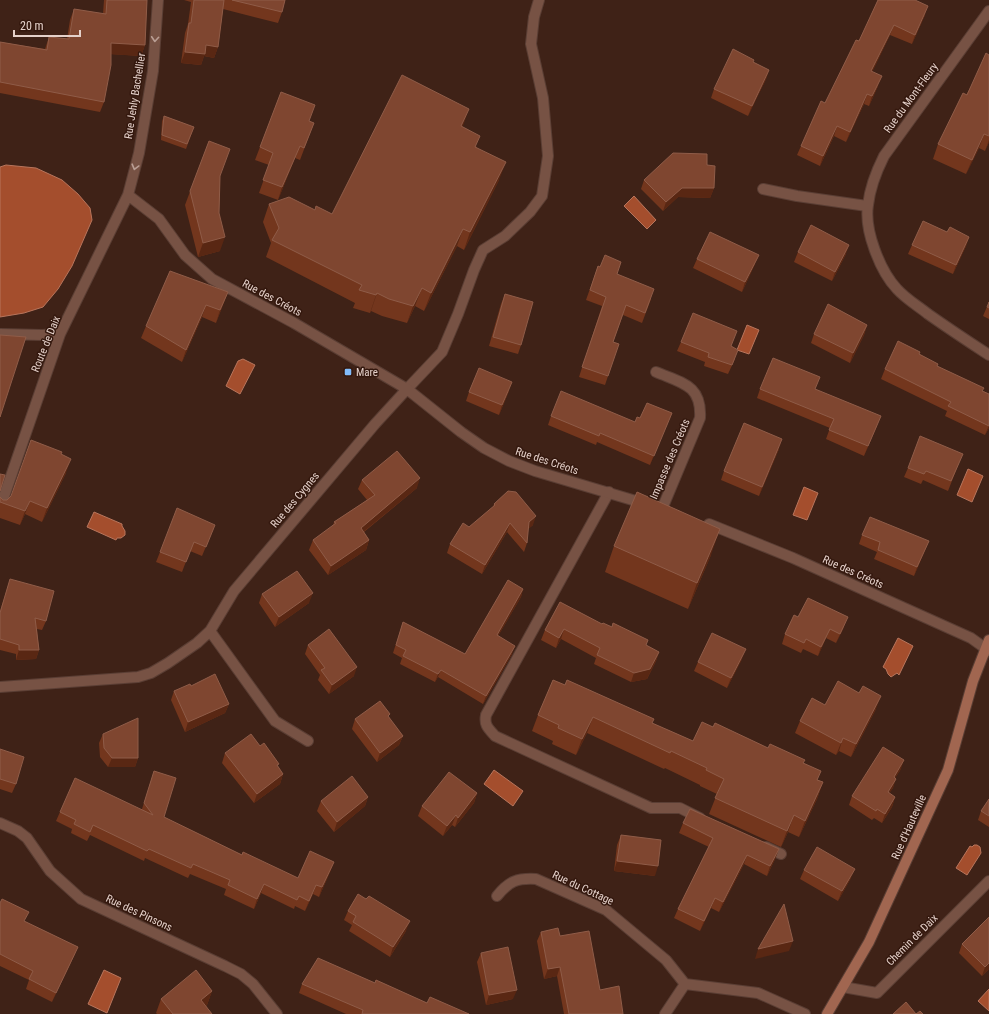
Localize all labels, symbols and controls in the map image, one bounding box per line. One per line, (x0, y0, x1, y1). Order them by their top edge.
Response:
scale bar (14, 12, 80, 38)
text: 20 m (20, 19, 44, 33)
one-way arrow (151, 36, 160, 42)
street label: Rue Jehly Bachellier (122, 51, 148, 140)
street label: Rue du Mont-Fleury (881, 60, 941, 136)
one-way arrow (131, 163, 140, 170)
street label: Rue des Créots (240, 277, 304, 319)
street label: Route de Daix (29, 314, 63, 374)
place label: Mare (356, 366, 378, 379)
marker: Mare (343, 367, 353, 377)
street label: Impasse des Créots (647, 417, 693, 501)
street label: Rue des Créots (514, 445, 580, 477)
street label: Rue des Cygnes (268, 470, 322, 530)
street label: Rue des Créots (820, 553, 886, 591)
street label: Rue d'Hauteville (889, 793, 929, 861)
street label: Rue du Cottage (550, 868, 616, 908)
street label: Rue des Pinsons (104, 892, 174, 934)
street label: Chemin de Daix (884, 911, 941, 968)

